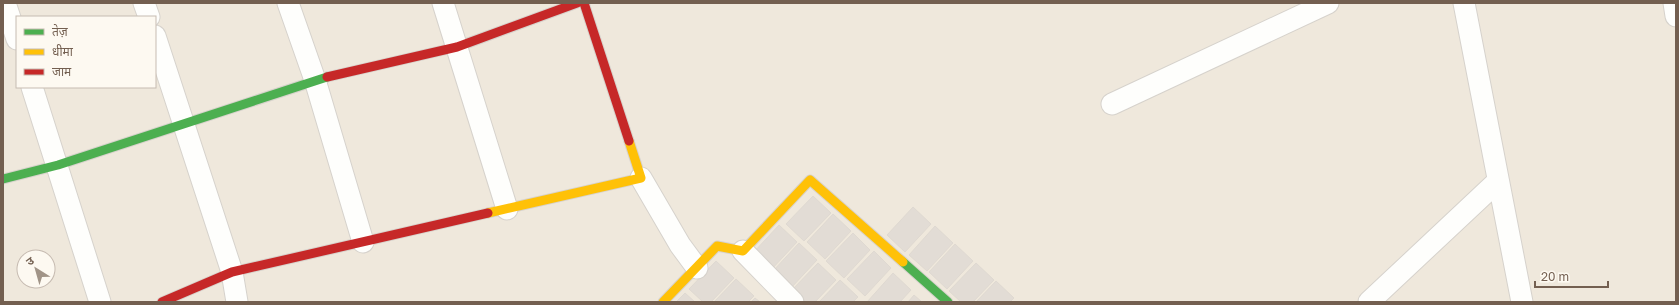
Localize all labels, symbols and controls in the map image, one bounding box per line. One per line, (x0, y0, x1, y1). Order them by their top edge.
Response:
legend (16, 16, 156, 88)
text: तेज़ (52, 24, 69, 39)
text: धीमा (52, 44, 74, 59)
text: जाम (52, 64, 72, 79)
north arrow (16, 249, 56, 289)
text: उ (23, 253, 37, 268)
scale bar (1535, 263, 1608, 289)
text: 20 m (1541, 269, 1569, 284)

